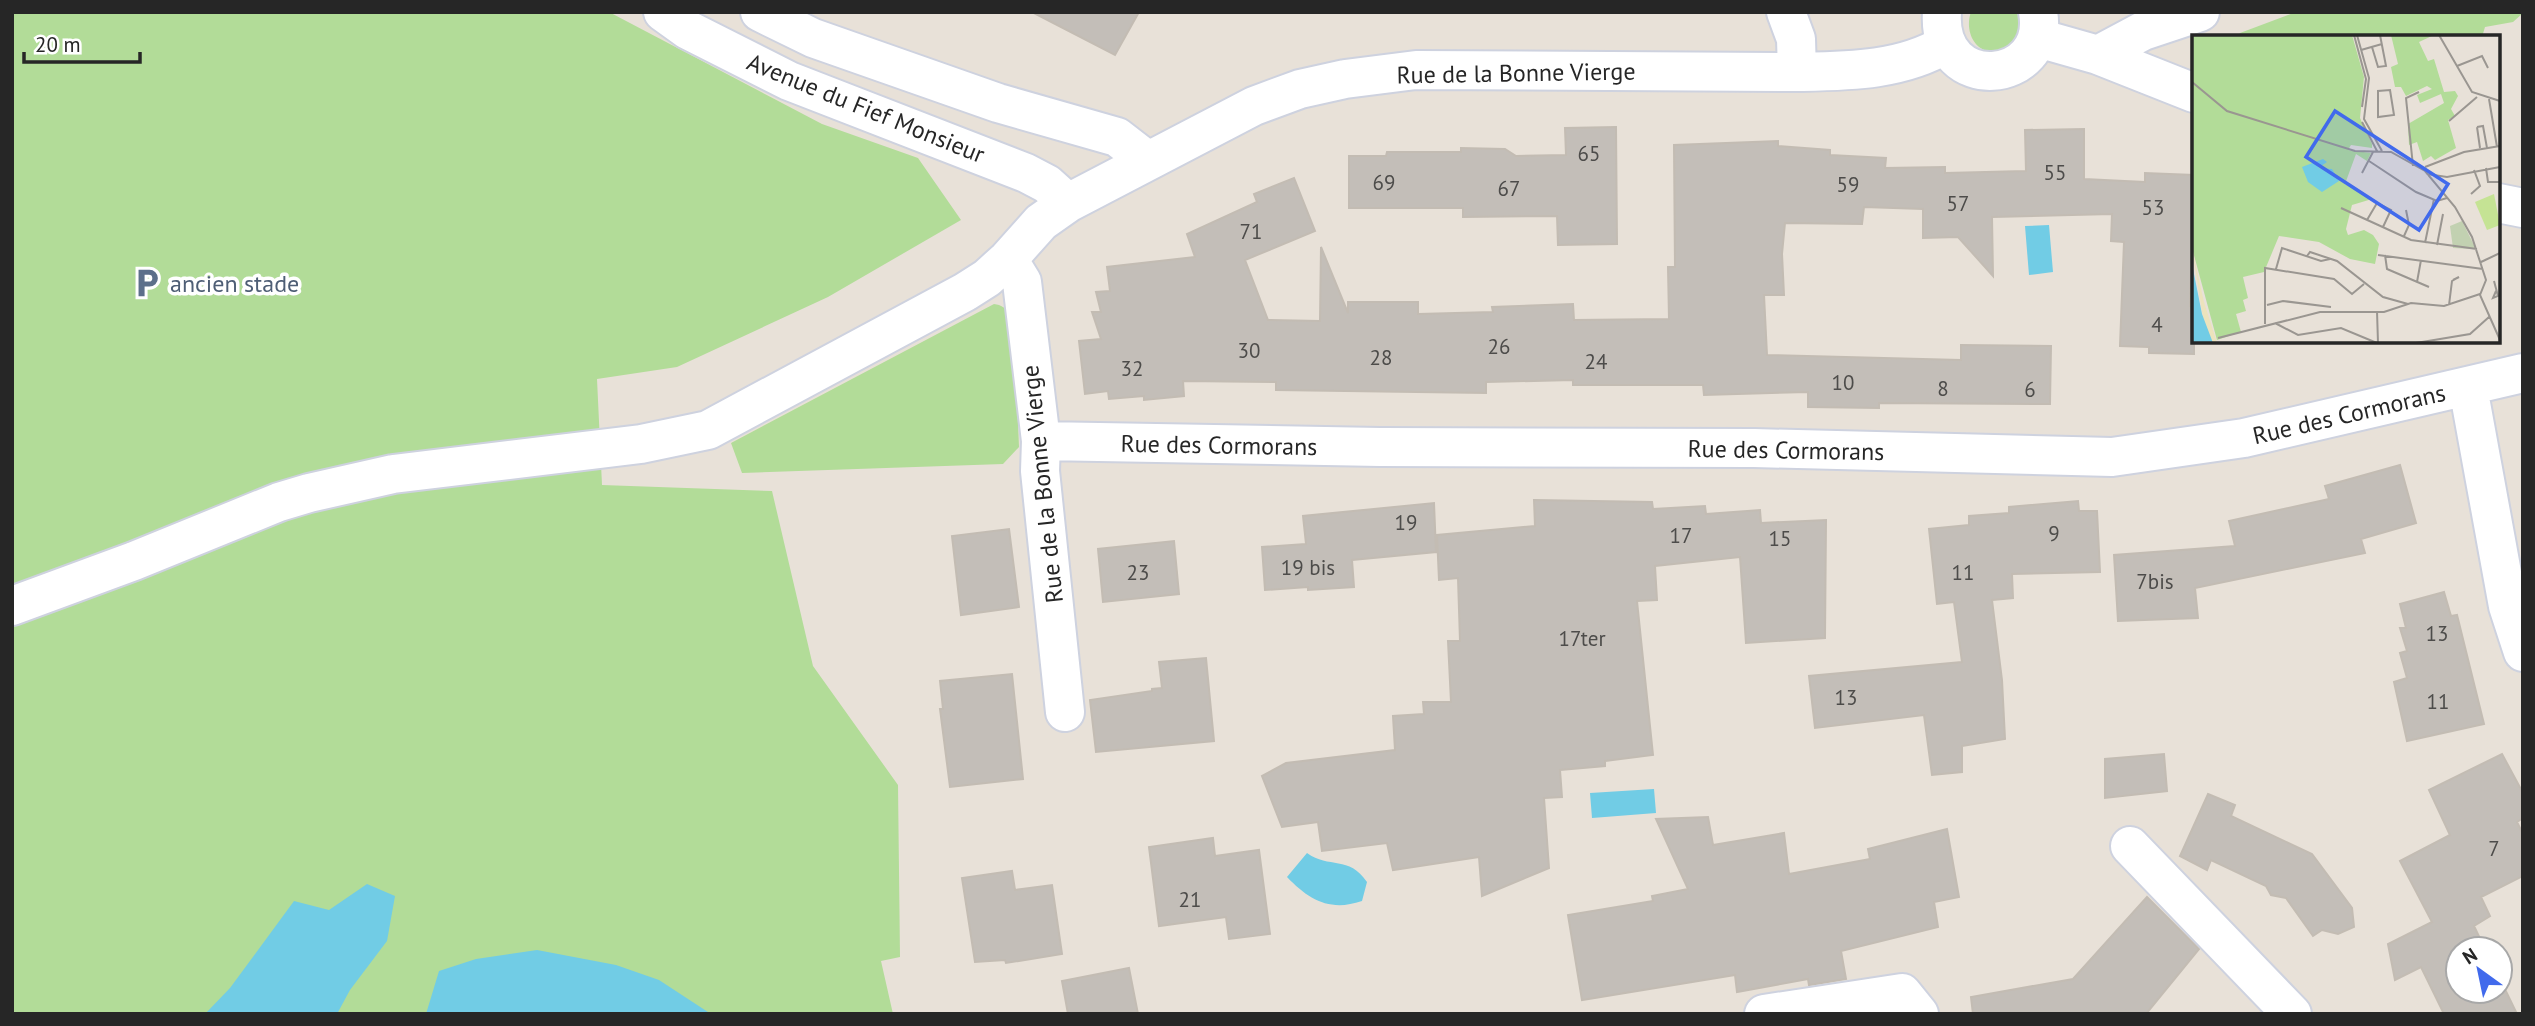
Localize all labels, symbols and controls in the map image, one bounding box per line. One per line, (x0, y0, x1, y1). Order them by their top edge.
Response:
scale bar (24, 21, 140, 65)
text: 20 m (35, 31, 81, 58)
inset map (2192, 35, 2500, 343)
street label: Avenue du Fief Monsieur (743, 46, 989, 170)
street label: Rue de la Bonne Vierge (1396, 55, 1636, 91)
house number: 65 (1578, 140, 1600, 167)
house number: 55 (2044, 159, 2066, 186)
house number: 69 (1373, 169, 1395, 196)
house number: 59 (1837, 171, 1859, 198)
house number: 67 (1498, 175, 1520, 202)
house number: 57 (1947, 190, 1969, 217)
house number: 53 (2142, 194, 2164, 221)
house number: 71 (1240, 218, 1262, 245)
parking icon: ancien stade (130, 266, 164, 300)
place label: ancien stade (170, 268, 299, 299)
house number: 4 (2151, 311, 2163, 338)
house number: 26 (1488, 333, 1510, 360)
house number: 30 (1238, 337, 1260, 364)
house number: 28 (1370, 344, 1392, 371)
house number: 24 (1585, 348, 1607, 375)
house number: 32 (1121, 355, 1143, 382)
street label: Rue de la Bonne Vierge (1014, 364, 1070, 604)
house number: 10 (1832, 369, 1854, 396)
house number: 8 (1937, 375, 1949, 402)
house number: 6 (2024, 376, 2036, 403)
street label: Rue des Cormorans (2250, 377, 2448, 451)
street label: Rue des Cormorans (1120, 428, 1318, 462)
street label: Rue des Cormorans (1687, 433, 1885, 467)
house number: 19 (1395, 509, 1417, 536)
house number: 9 (2048, 520, 2060, 547)
house number: 17 (1670, 522, 1692, 549)
house number: 15 (1769, 525, 1791, 552)
house number: 19 bis (1281, 554, 1335, 581)
house number: 23 (1127, 559, 1149, 586)
house number: 11 (1952, 559, 1974, 586)
house number: 7bis (2136, 568, 2174, 595)
house number: 13 (2426, 620, 2448, 647)
house number: 17ter (1558, 625, 1606, 652)
house number: 13 (1835, 684, 1857, 711)
house number: 11 (2427, 688, 2449, 715)
house number: 7 (2488, 835, 2500, 862)
house number: 21 (1179, 886, 1201, 913)
north arrow (2444, 935, 2514, 1005)
text: N (2458, 942, 2482, 969)

